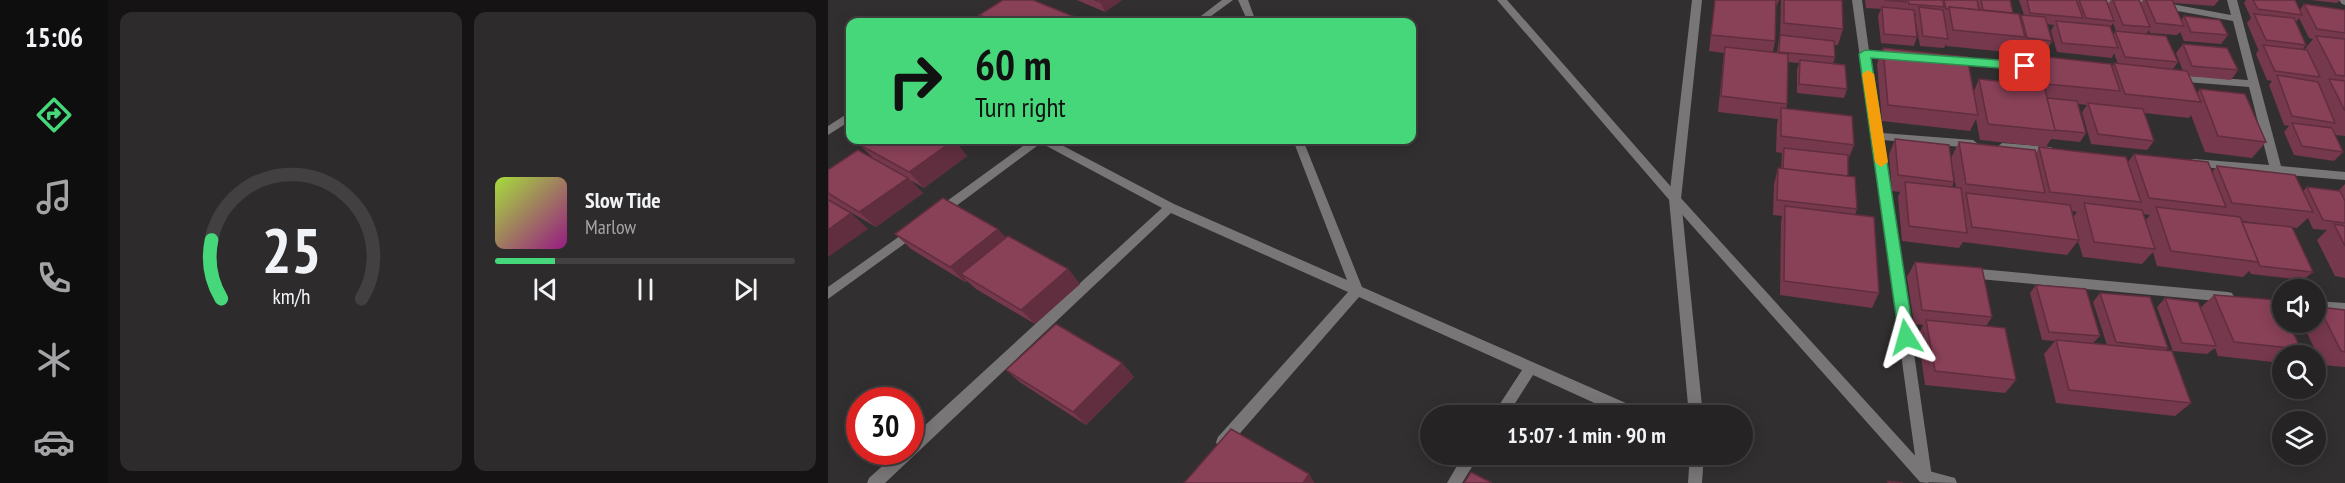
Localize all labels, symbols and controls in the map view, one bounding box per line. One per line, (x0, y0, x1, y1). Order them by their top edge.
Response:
text: 15:06 (25, 20, 83, 54)
text: 60 m (975, 37, 1052, 92)
pin (1999, 40, 2050, 91)
icon: right (876, 42, 954, 120)
icon: arrive (2008, 49, 2041, 82)
text: Turn right (975, 90, 1066, 124)
icon: directions (33, 94, 75, 136)
icon: music (33, 176, 75, 218)
text: Slow Tide (585, 186, 661, 214)
text: 25 (261, 209, 321, 290)
text: Marlow (585, 214, 636, 240)
icon: phone (33, 257, 75, 299)
icon: previous (529, 273, 562, 306)
icon: pause (629, 273, 662, 306)
icon: next (729, 273, 762, 306)
map controls (2272, 279, 2326, 465)
button: sound (2272, 279, 2326, 333)
text: km/h (272, 282, 310, 310)
position arrow (1874, 305, 1938, 369)
icon: climate (33, 339, 75, 381)
button: search (2272, 345, 2326, 399)
speed limit sign: 30 (846, 387, 924, 465)
button: layers (2272, 411, 2326, 465)
icon: car (33, 421, 75, 463)
text: 15:07 · 1 min · 90 m (1507, 421, 1666, 449)

